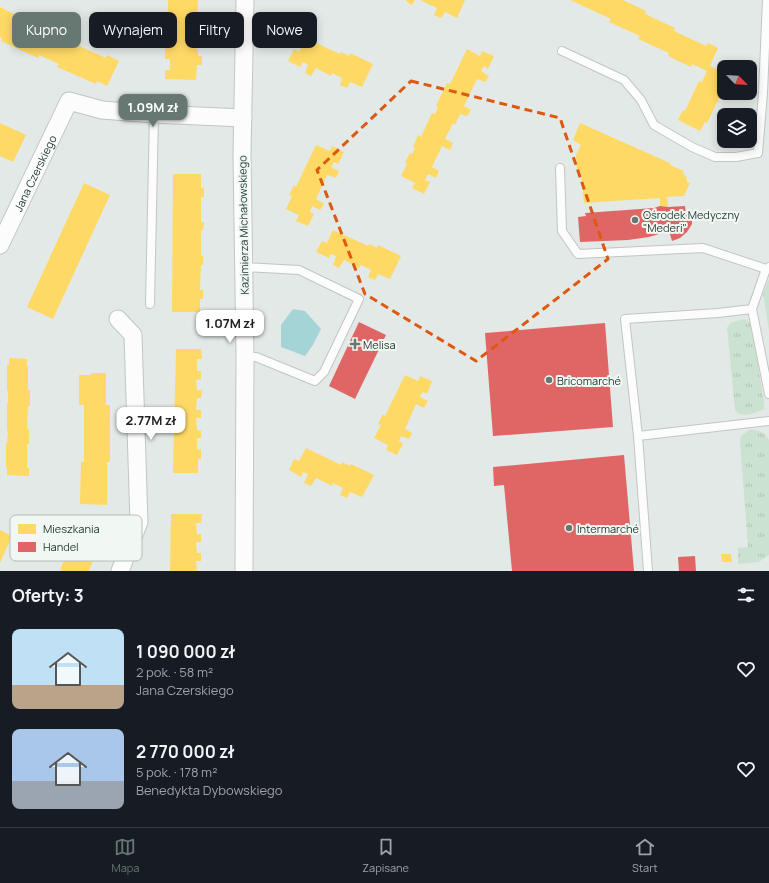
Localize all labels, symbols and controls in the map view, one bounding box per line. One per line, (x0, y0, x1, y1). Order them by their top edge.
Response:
chip: Kupno (12, 12, 81, 48)
chip: Wynajem (89, 12, 177, 48)
chip: Filtry (185, 12, 244, 48)
chip: Nowe (252, 12, 317, 48)
north arrow (717, 60, 757, 100)
map controls (717, 60, 757, 148)
pin: 1.09M zł (112, 94, 194, 128)
text: 1.09M zł (127, 98, 179, 116)
button: layers (717, 108, 757, 148)
street label: Jana Czerskiego (10, 132, 59, 213)
street label: Kazimierza Michałowskiego (234, 155, 252, 295)
place label: Ośrodek Medyczny "Mederi" (643, 207, 740, 235)
marker: Ośrodek Medyczny "Mederi" (630, 215, 640, 225)
pin: 1.07M zł (189, 310, 271, 344)
text: 1.07M zł (205, 314, 255, 332)
place label: Melisa (363, 337, 396, 352)
marker: Melisa (350, 339, 360, 349)
place label: Bricomarché (557, 373, 622, 388)
marker: Bricomarché (544, 375, 554, 385)
pin: 2.77M zł (110, 407, 192, 441)
text: 2.77M zł (126, 411, 176, 429)
legend (10, 515, 142, 561)
text: Mieszkania (43, 521, 100, 536)
place label: Intermarché (577, 521, 640, 536)
marker: Intermarché (564, 523, 574, 533)
text: Handel (43, 539, 79, 554)
text: Oferty: 3 (12, 584, 84, 607)
icon: filters (735, 584, 757, 606)
text: 1 090 000 zł (136, 640, 235, 663)
icon: home (44, 645, 92, 693)
icon: heart (735, 658, 757, 680)
text: 2 pok. · 58 m² (136, 663, 213, 681)
text: Jana Czerskiego (136, 681, 234, 699)
text: 2 770 000 zł (136, 740, 235, 763)
icon: home (44, 745, 92, 793)
icon: heart (735, 758, 757, 780)
text: 5 pok. · 178 m² (136, 763, 217, 781)
text: Benedykta Dybowskiego (136, 781, 282, 799)
tab: Mapa (111, 836, 139, 875)
tab: Zapisane (362, 836, 409, 875)
tab: Start (632, 836, 658, 875)

